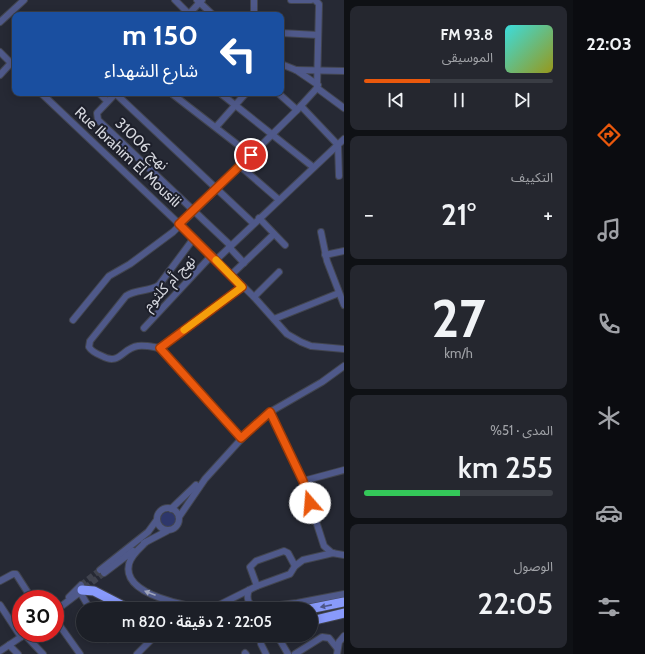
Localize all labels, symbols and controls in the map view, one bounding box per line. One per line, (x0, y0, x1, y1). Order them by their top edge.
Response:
text: 150 m (122, 18, 198, 52)
text: 93.8 FM (441, 26, 493, 44)
icon: left (212, 28, 264, 80)
text: 22:03 (586, 33, 632, 55)
text: الموسيقى (442, 49, 493, 65)
text: شارع الشهداء (104, 60, 198, 82)
icon: previous (385, 89, 407, 111)
icon: pause (448, 89, 470, 111)
icon: next (511, 89, 533, 111)
street label: Rue Ibrahim El Mousili (71, 103, 185, 211)
street label: نهج 31006 (109, 114, 172, 176)
icon: directions (595, 121, 623, 149)
pin (234, 138, 268, 172)
icon: arrive (240, 144, 262, 166)
text: التكييف (511, 169, 553, 185)
text: 21° (441, 196, 476, 233)
text: − (364, 201, 374, 228)
text: + (543, 201, 553, 228)
icon: music (595, 216, 623, 244)
street label: نهج أم كلثوم (139, 251, 201, 317)
text: 27 (431, 287, 486, 350)
icon: phone (595, 310, 623, 338)
text: km/h (444, 345, 473, 361)
icon: climate (595, 404, 623, 432)
text: المدى · 51% (490, 422, 553, 438)
text: 255 km (458, 449, 553, 486)
position arrow (289, 482, 331, 524)
icon: car (595, 499, 623, 527)
text: الوصول (513, 558, 553, 574)
text: 22:05 (478, 585, 553, 622)
one-way arrow (143, 589, 155, 595)
speed limit sign: 30 (12, 590, 64, 642)
icon: filters (595, 593, 623, 621)
one-way arrow (320, 603, 333, 609)
text: 22:05 · 2 دقيقة · 820 m (122, 613, 272, 631)

